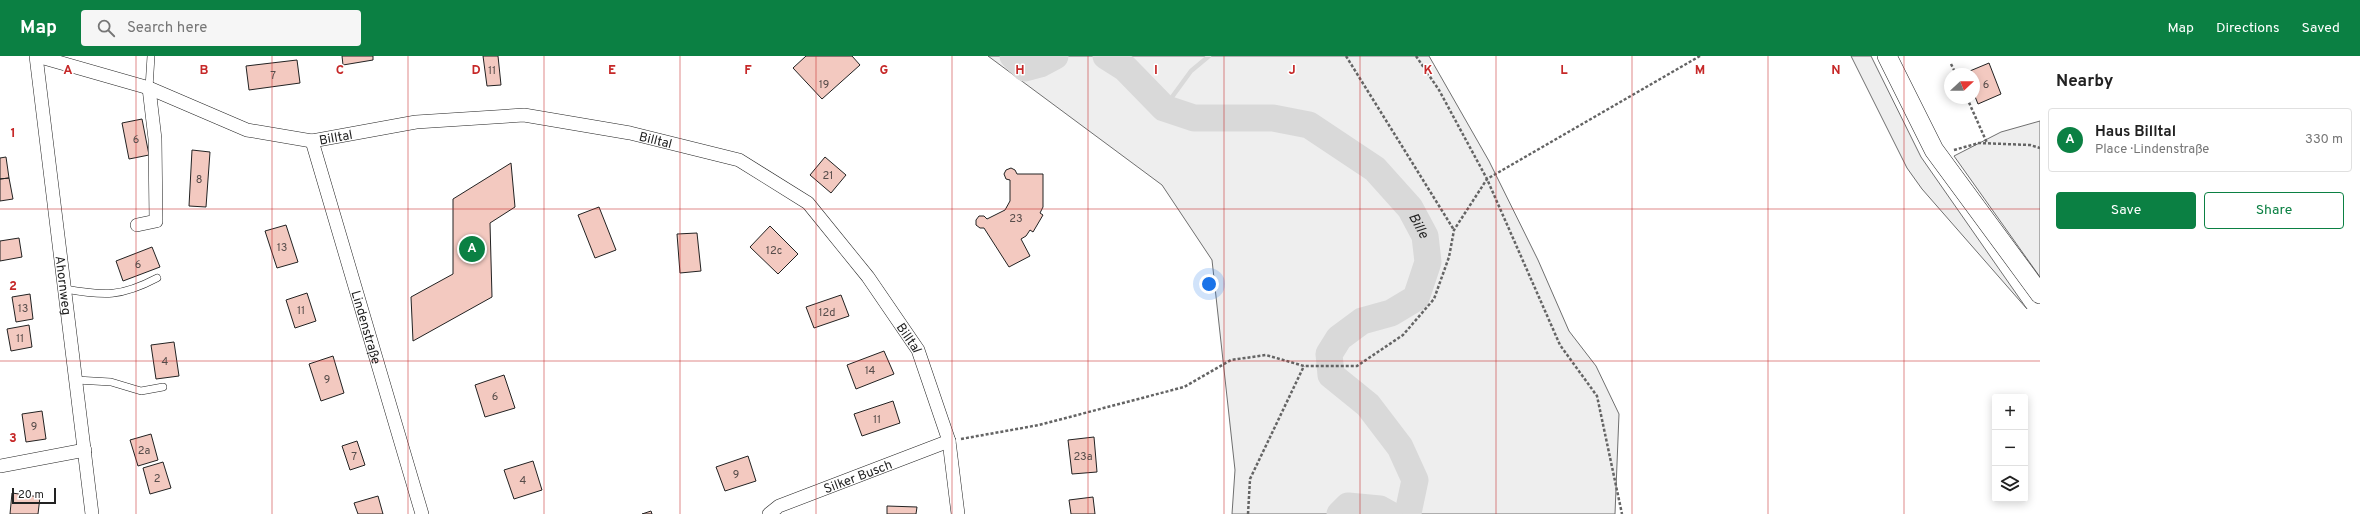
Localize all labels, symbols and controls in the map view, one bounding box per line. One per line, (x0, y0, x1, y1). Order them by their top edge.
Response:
search box (81, 10, 361, 46)
text: Map (20, 16, 57, 40)
icon: search (95, 17, 117, 39)
text: Search here (127, 19, 207, 38)
text: Map (2168, 20, 2194, 37)
text: Directions (2216, 20, 2280, 37)
text: Saved (2302, 20, 2340, 37)
text: A (63, 63, 73, 79)
text: B (200, 63, 209, 79)
text: C (336, 63, 344, 79)
text: D (471, 63, 481, 79)
text: E (608, 63, 616, 79)
text: F (744, 63, 752, 79)
text: G (880, 63, 889, 79)
text: H (1015, 63, 1025, 79)
text: I (1154, 63, 1158, 79)
text: J (1288, 63, 1296, 79)
text: K (1423, 63, 1433, 79)
text: L (1560, 63, 1568, 79)
text: M (1695, 63, 1705, 79)
text: N (1831, 63, 1841, 79)
house number: 11 (488, 64, 496, 78)
north arrow (1944, 68, 1980, 104)
house number: 7 (270, 69, 276, 83)
text: Nearby (2056, 71, 2113, 93)
house number: 19 (819, 78, 829, 92)
house number: 6 (1983, 78, 1989, 92)
text: Haus Billtal (2095, 123, 2176, 142)
text: 1 (10, 126, 16, 142)
street label: Billtal (318, 128, 354, 150)
street label: Billtal (637, 129, 674, 153)
text: A (2065, 132, 2075, 148)
text: 330 m (2305, 132, 2343, 148)
house number: 6 (133, 133, 139, 147)
text: Place · Lindenstraße (2095, 142, 2209, 158)
house number: 21 (823, 169, 833, 183)
house number: 8 (196, 173, 202, 187)
button: Save (2056, 192, 2196, 229)
button: Share (2204, 192, 2344, 229)
water label: Bille (1404, 210, 1432, 242)
house number: 23 (1009, 212, 1023, 226)
pin: A (459, 234, 485, 264)
house number: 13 (277, 241, 287, 255)
house number: 12c (766, 244, 782, 258)
street label: Ahornweg (50, 255, 74, 316)
house number: 6 (135, 258, 141, 272)
your location (1199, 274, 1219, 294)
text: 2 (9, 279, 17, 295)
street label: Lindenstraße (347, 289, 383, 366)
house number: 13 (18, 302, 28, 316)
house number: 11 (297, 304, 305, 318)
house number: 12d (818, 306, 836, 320)
street label: Billtal (892, 320, 924, 355)
house number: 11 (16, 332, 24, 346)
house number: 4 (162, 355, 169, 369)
house number: 14 (865, 364, 876, 378)
house number: 9 (324, 373, 330, 387)
house number: 6 (492, 390, 498, 404)
map controls (1992, 394, 2028, 502)
button: + (1992, 394, 2028, 430)
house number: 11 (873, 413, 881, 427)
house number: 9 (31, 420, 37, 434)
button: − (1992, 430, 2028, 466)
text: 3 (9, 431, 17, 447)
house number: 2a (138, 444, 150, 458)
house number: 7 (351, 450, 357, 464)
house number: 23a (1073, 450, 1093, 464)
street label: Silker Busch (822, 457, 895, 498)
button: layers (1992, 466, 2028, 502)
house number: 9 (733, 468, 739, 482)
house number: 2 (154, 472, 160, 486)
house number: 4 (520, 474, 527, 488)
scale bar (12, 486, 56, 505)
text: 20 m (18, 488, 44, 502)

